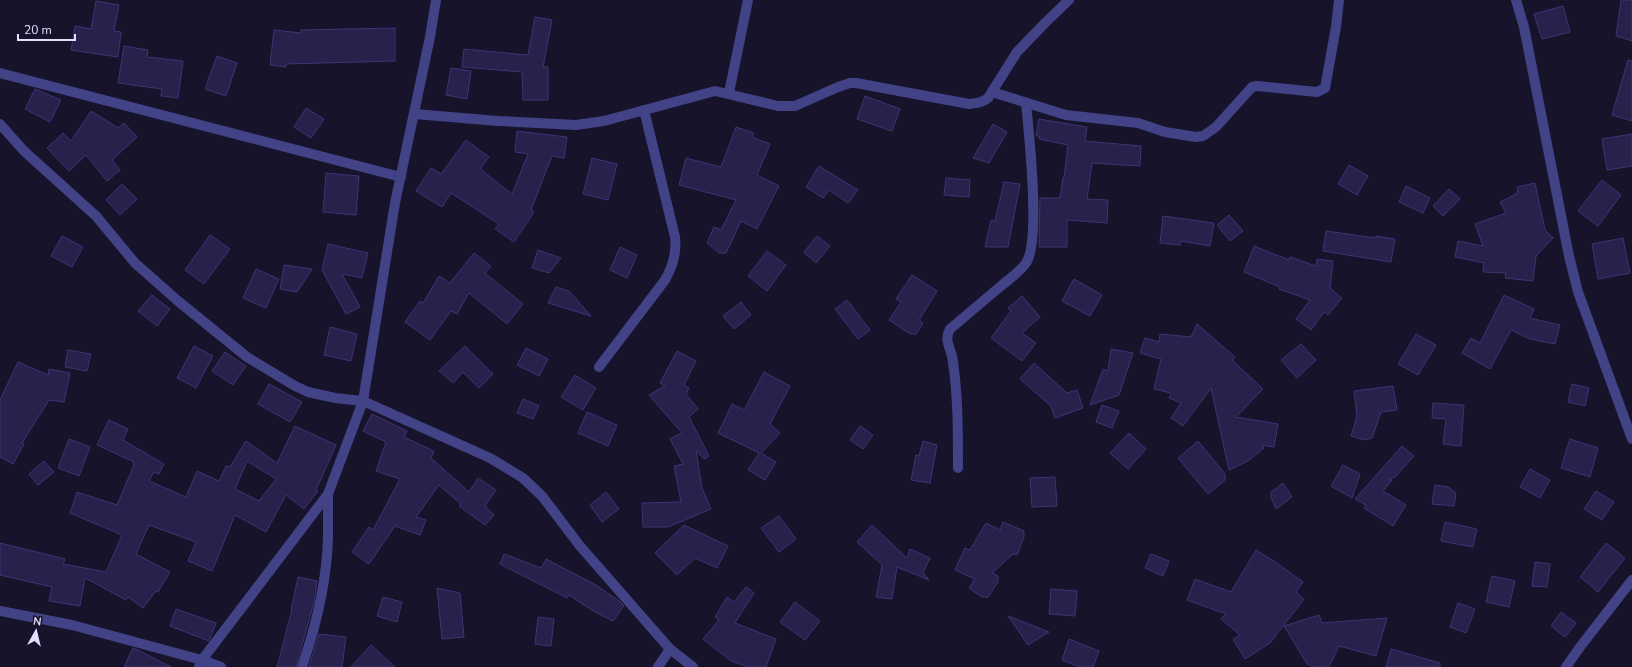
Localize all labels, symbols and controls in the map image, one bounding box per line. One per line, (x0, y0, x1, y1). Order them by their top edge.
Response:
scale bar (18, 16, 75, 42)
text: 20 m (24, 22, 52, 38)
north arrow (16, 611, 56, 651)
text: N (32, 614, 42, 630)

